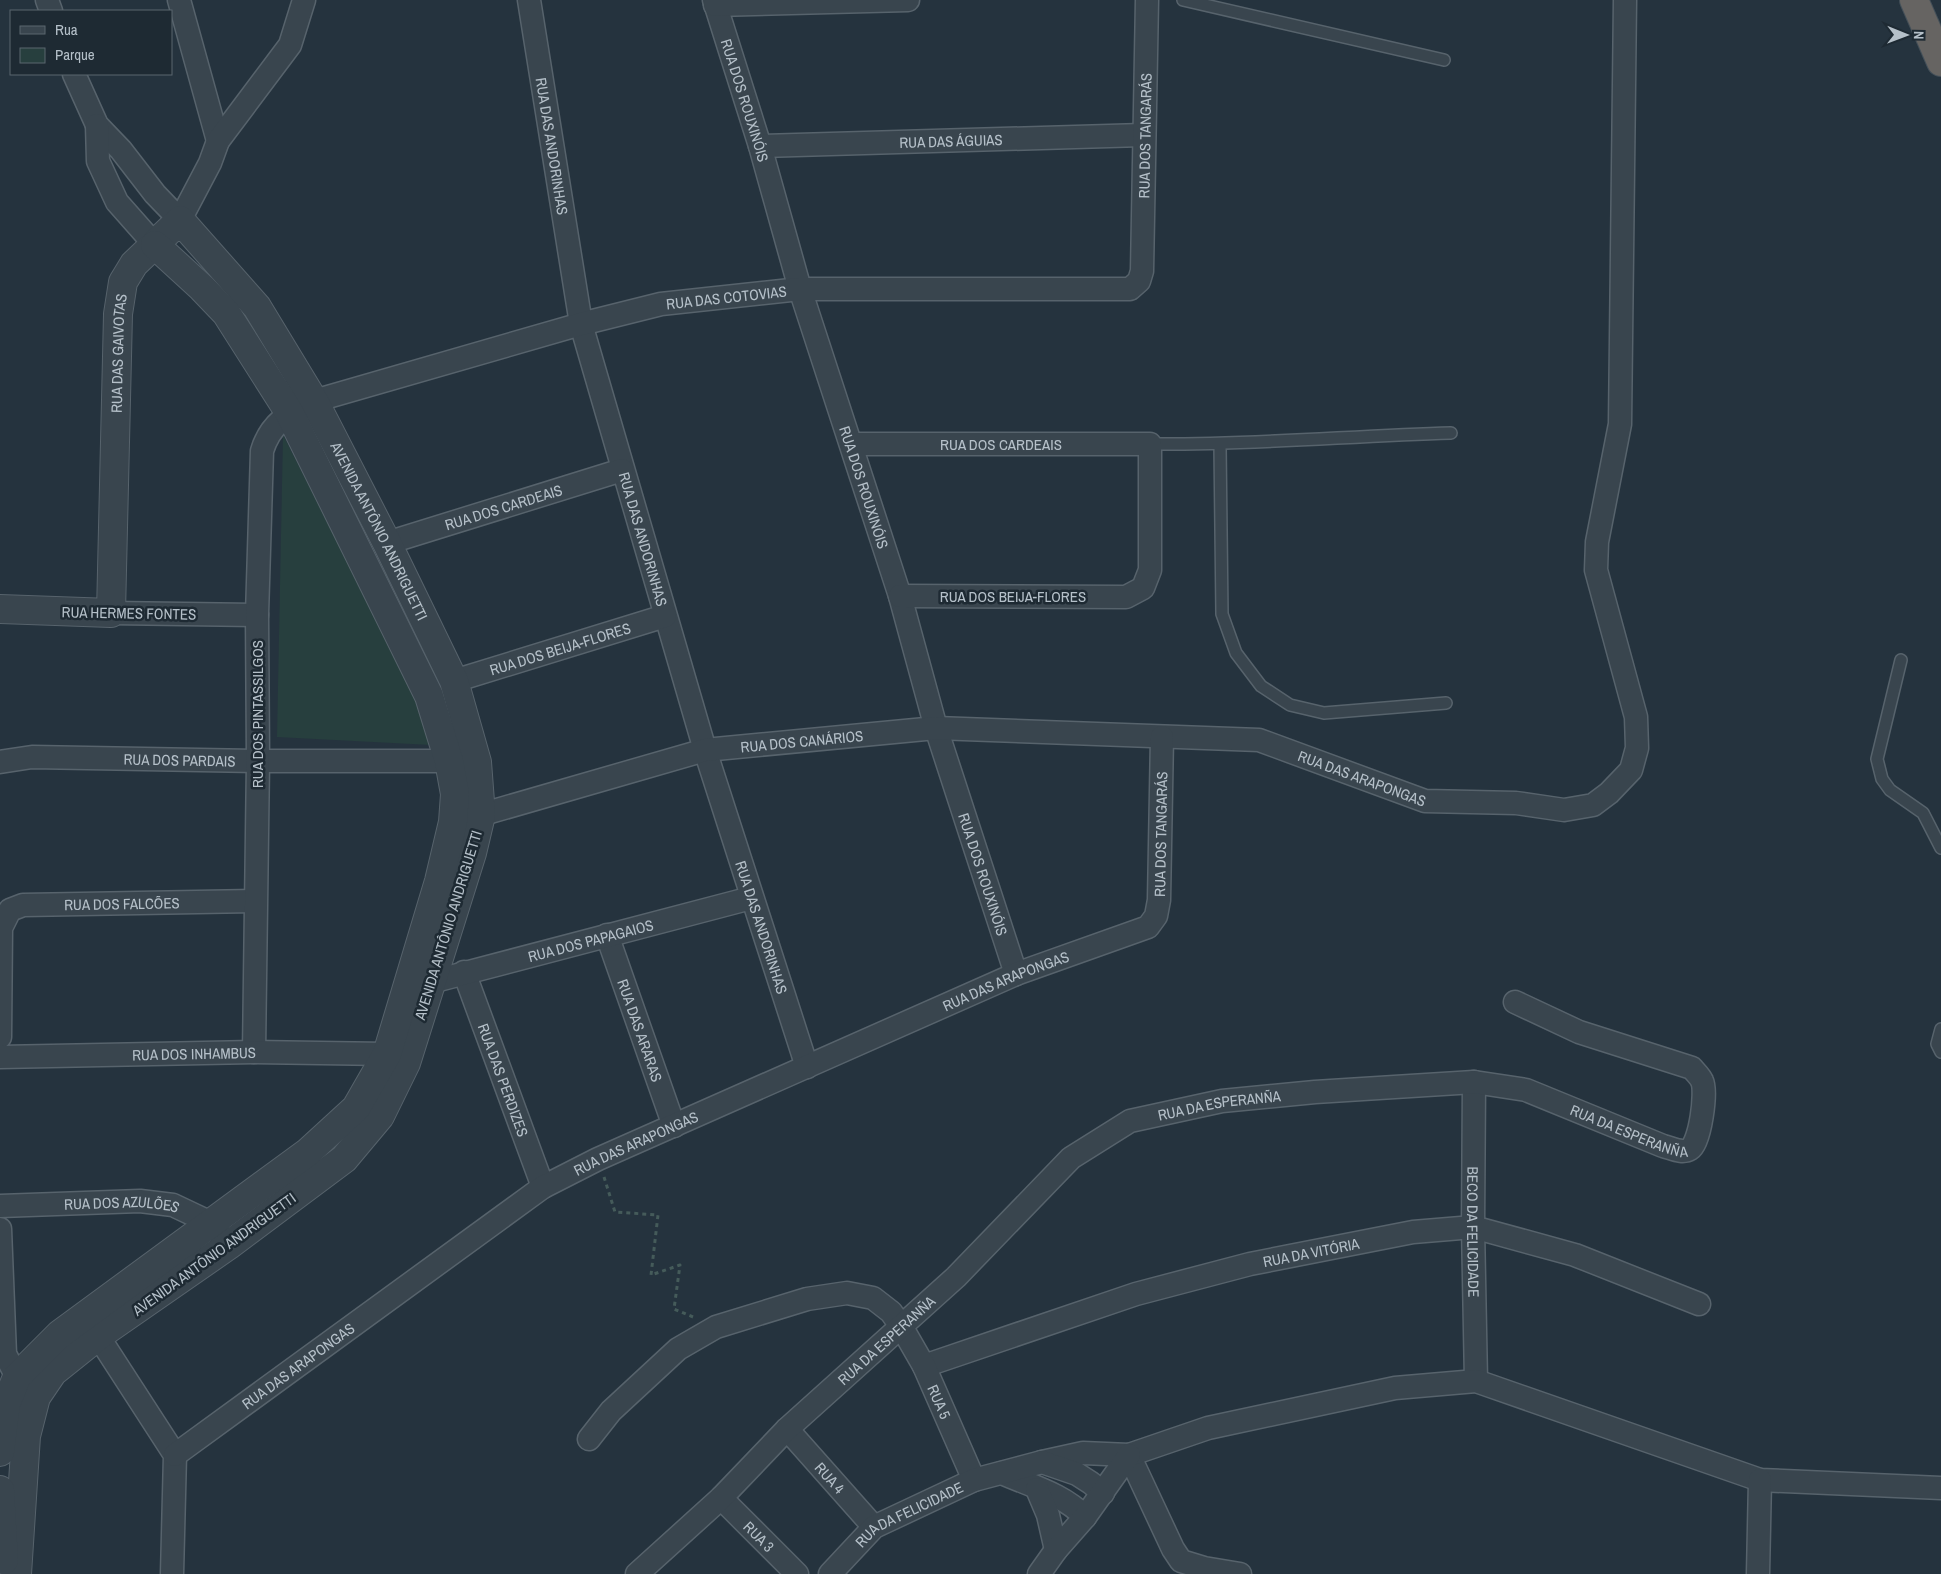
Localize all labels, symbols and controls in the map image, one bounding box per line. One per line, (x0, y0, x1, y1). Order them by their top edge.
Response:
legend (10, 10, 172, 75)
north arrow (1881, 10, 1931, 60)
text: Rua (55, 19, 78, 40)
text: N (1910, 31, 1928, 40)
street label: RUA DOS ROUXINÓIS (716, 36, 774, 164)
text: Parque (55, 44, 95, 65)
street label: RUA DOS TANGARÁS (1133, 73, 1156, 199)
street label: RUA DAS ANDORINHAS (531, 76, 574, 216)
street label: RUA DAS ÁGUIAS (899, 129, 1003, 152)
street label: RUA DAS COTOVIAS (665, 280, 788, 314)
street label: RUA DAS GAIVOTAS (105, 292, 132, 413)
street label: RUA DOS ROUXINÓIS (835, 423, 894, 551)
street label: RUA DOS CARDEAIS (940, 434, 1062, 455)
street label: AVENIDA ANTÔNIO ANDRIGUETTI (326, 437, 433, 624)
street label: RUA DAS ANDORINHAS (614, 469, 673, 609)
street label: RUA DOS CARDEAIS (442, 479, 565, 535)
street label: RUA DOS BEIJA-FLORES (940, 586, 1086, 607)
street label: RUA HERMES FONTES (61, 601, 197, 625)
street label: RUA DOS BEIJA-FLORES (487, 617, 633, 680)
street label: RUA DOS PINTASSILGOS (247, 640, 268, 788)
street label: RUA DOS CANÁRIOS (739, 724, 864, 757)
street label: RUA DAS ARAPONGAS (1295, 745, 1429, 811)
street label: RUA DOS PARDAIS (123, 748, 236, 771)
street label: RUA DOS TANGARÁS (1149, 771, 1172, 897)
street label: RUA DOS ROUXINÓIS (954, 810, 1013, 938)
street label: AVENIDA ANTÔNIO ANDRIGUETTI (409, 828, 487, 1023)
street label: RUA DAS ANDORINHAS (731, 858, 793, 997)
street label: RUA DOS FALCÕES (64, 892, 180, 915)
street label: RUA DOS PAPAGAIOS (526, 914, 656, 967)
street label: RUA DAS ARAPONGAS (939, 946, 1072, 1016)
street label: RUA DAS ARARAS (613, 976, 668, 1084)
street label: RUA DAS PERDIZES (473, 1020, 534, 1139)
street label: RUA DOS INHAMBUS (132, 1041, 256, 1065)
street label: RUA DA ESPERANÑA (1156, 1085, 1282, 1125)
street label: RUA DA ESPERANÑA (1567, 1099, 1689, 1162)
street label: RUA DAS ARAPONGAS (570, 1106, 701, 1180)
street label: BECO DA FELICIDADE (1462, 1167, 1485, 1298)
street label: AVENIDA ANTÔNIO ANDRIGUETTI (127, 1188, 300, 1321)
street label: RUA DOS AZULÕES (64, 1190, 183, 1217)
street label: RUA DA VITÓRIA (1261, 1232, 1362, 1272)
street label: RUA DA ESPERANÑA (833, 1290, 940, 1389)
street label: RUA DAS ARAPONGAS (237, 1317, 359, 1414)
street label: RUA 5 (923, 1381, 956, 1422)
street label: RUA 4 (810, 1457, 850, 1498)
street label: RUA DA FELICIDADE (850, 1476, 966, 1552)
street label: RUA 3 (739, 1516, 779, 1556)

